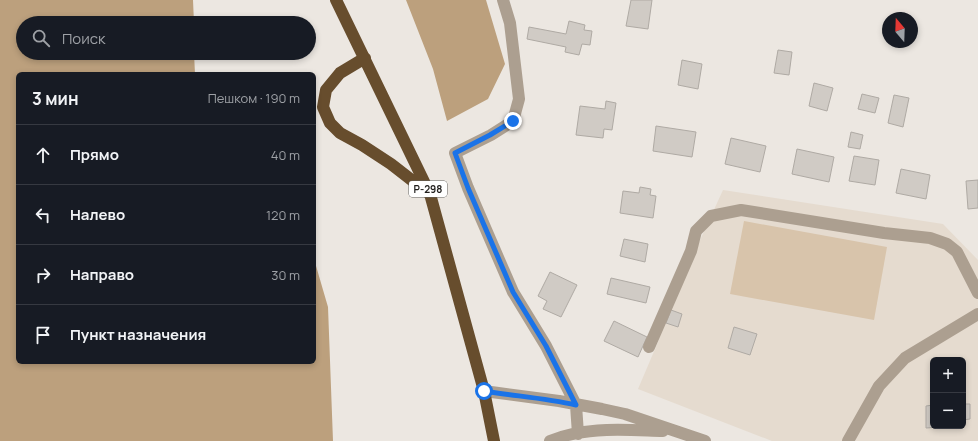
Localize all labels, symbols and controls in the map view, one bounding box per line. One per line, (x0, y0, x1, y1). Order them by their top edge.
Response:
north arrow (882, 12, 918, 48)
search box (16, 16, 316, 60)
icon: search (30, 27, 52, 49)
text: Поиск (62, 28, 106, 49)
text: 3 мин (32, 87, 79, 110)
text: Пешком · 190 m (208, 89, 300, 107)
route end (504, 112, 522, 130)
icon: ahead (32, 144, 54, 166)
text: Прямо (70, 144, 119, 165)
text: 40 m (271, 146, 300, 164)
road number: Р-298 (409, 181, 447, 197)
icon: left (32, 204, 54, 226)
text: Налево (70, 204, 125, 225)
text: 120 m (266, 206, 300, 224)
icon: right (32, 264, 54, 286)
text: Направо (70, 264, 134, 285)
text: 30 m (271, 266, 300, 284)
icon: arrive (32, 324, 54, 346)
text: Пункт назначения (70, 324, 206, 345)
map controls (930, 357, 966, 429)
button: + (930, 357, 966, 393)
route start (475, 382, 493, 400)
button: − (930, 393, 966, 429)

